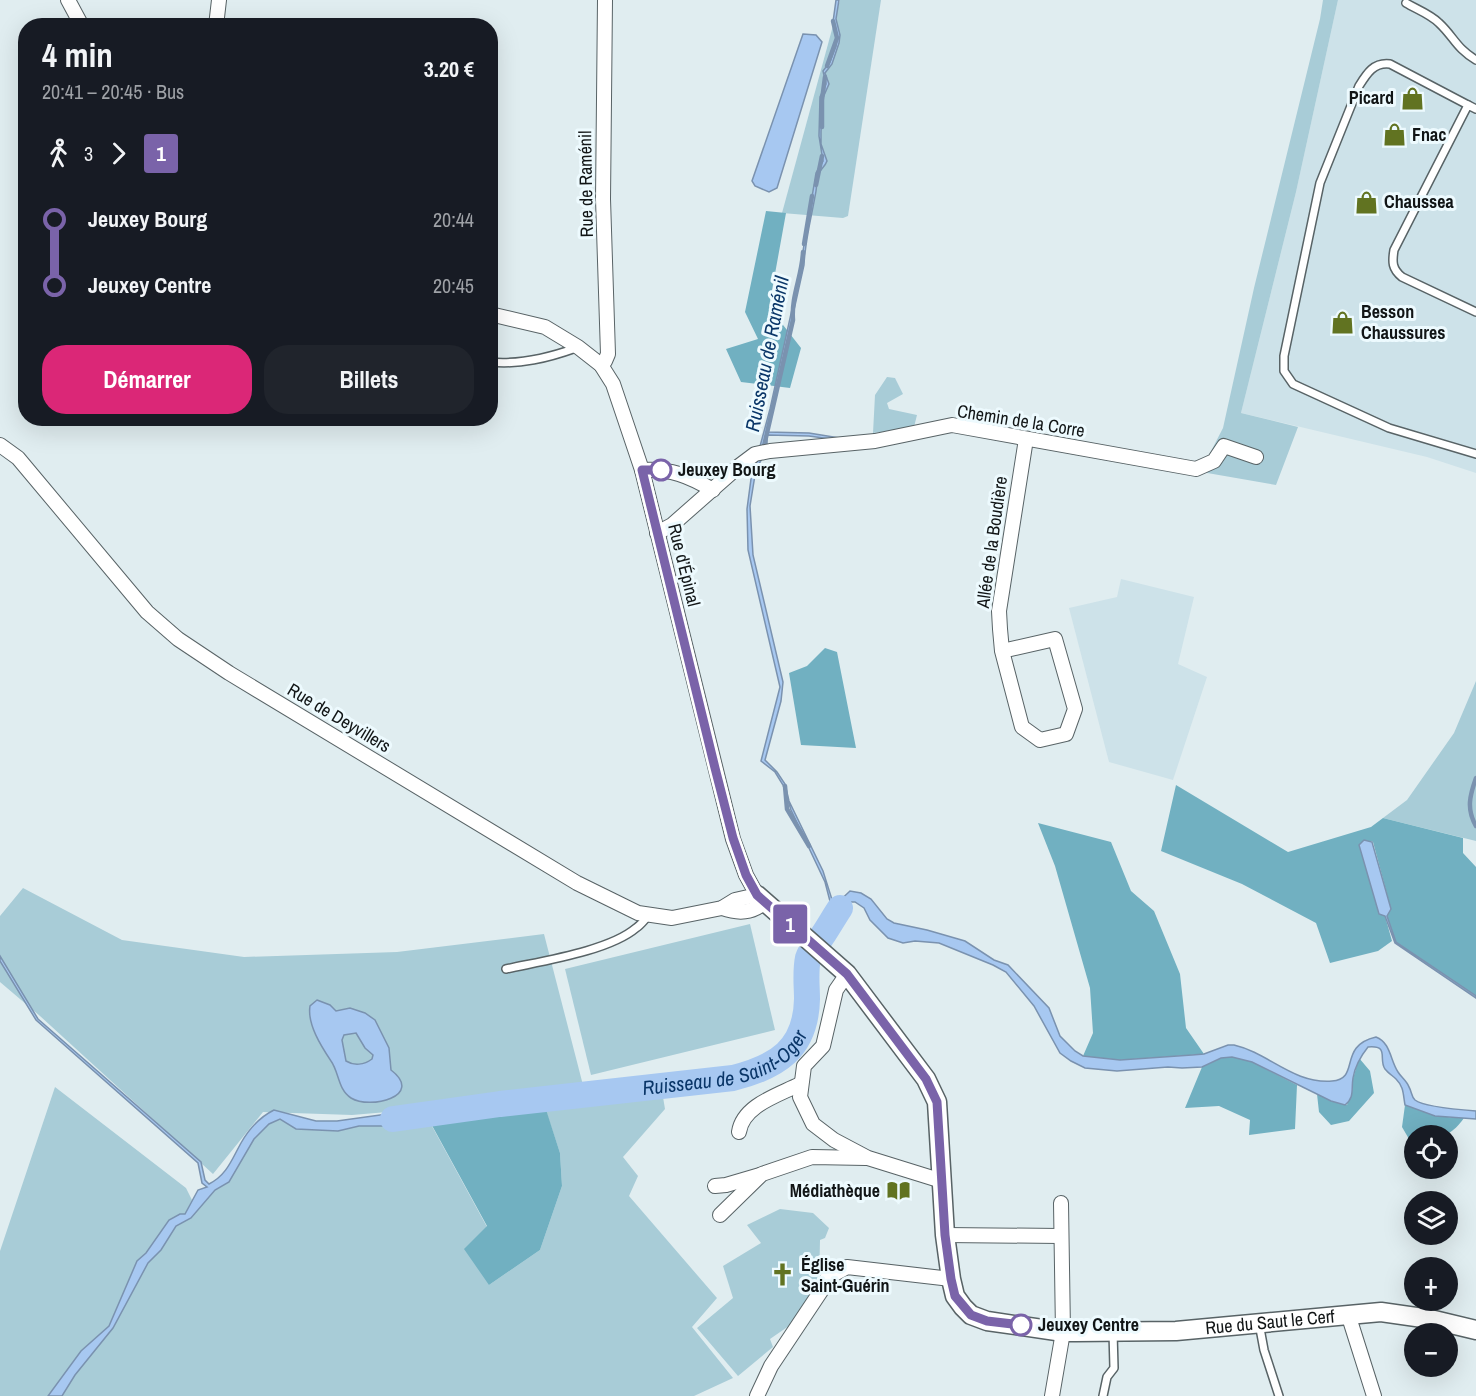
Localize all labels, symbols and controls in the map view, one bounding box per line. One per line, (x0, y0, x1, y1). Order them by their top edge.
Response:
text: 4 min (42, 33, 113, 77)
text: 3.20 € (424, 54, 474, 84)
text: 20:41 – 20:45 · Bus (42, 78, 184, 105)
place label: Picard (1349, 85, 1394, 110)
shop icon: Picard (1399, 85, 1425, 111)
shop icon: Fnac (1381, 122, 1407, 148)
place label: Fnac (1412, 122, 1446, 147)
street label: Rue de Raménil (572, 130, 599, 238)
icon: walk (42, 137, 75, 170)
icon: forward (102, 137, 135, 170)
text: 1 (156, 139, 166, 168)
text: 3 (84, 140, 93, 167)
shop icon: Chaussea (1353, 189, 1379, 215)
place label: Chaussea (1384, 189, 1455, 214)
text: Jeuxey Bourg (88, 204, 207, 234)
text: 20:44 (433, 206, 474, 233)
text: Jeuxey Centre (88, 270, 211, 300)
text: 20:45 (433, 272, 474, 299)
water label: Ruisseau de Raménil (738, 274, 795, 434)
place label: Besson Chaussures (1361, 299, 1446, 345)
shop icon: Besson Chaussures (1330, 309, 1356, 335)
button: Démarrer (42, 345, 252, 414)
button: Billets (264, 345, 474, 414)
street label: Chemin de la Corre (956, 398, 1087, 443)
place label: Jeuxey Bourg (678, 457, 776, 482)
marker: Jeuxey Bourg (650, 459, 672, 481)
street label: Allée de la Boudière (970, 474, 1013, 610)
street label: Rue d’Épinal (662, 521, 707, 609)
street label: Rue de Deyvillers (283, 677, 396, 758)
line badge: 1 (770, 904, 810, 944)
text: 1 (785, 910, 795, 939)
water label: Ruisseau de Saint-Oger (641, 1025, 813, 1101)
map controls (1404, 1125, 1458, 1377)
button: locate (1404, 1125, 1458, 1179)
place label: Médiathèque (790, 1178, 880, 1203)
library icon: Médiathèque (885, 1178, 911, 1204)
button: layers (1404, 1191, 1458, 1245)
place label: Église Saint-Guérin (801, 1252, 890, 1298)
button: + (1404, 1257, 1458, 1311)
church icon: Église Saint-Guérin (770, 1262, 796, 1288)
street label: Rue du Saut le Cerf (1204, 1303, 1337, 1340)
place label: Jeuxey Centre (1038, 1312, 1139, 1337)
marker: Jeuxey Centre (1010, 1314, 1032, 1336)
button: − (1404, 1323, 1458, 1377)

